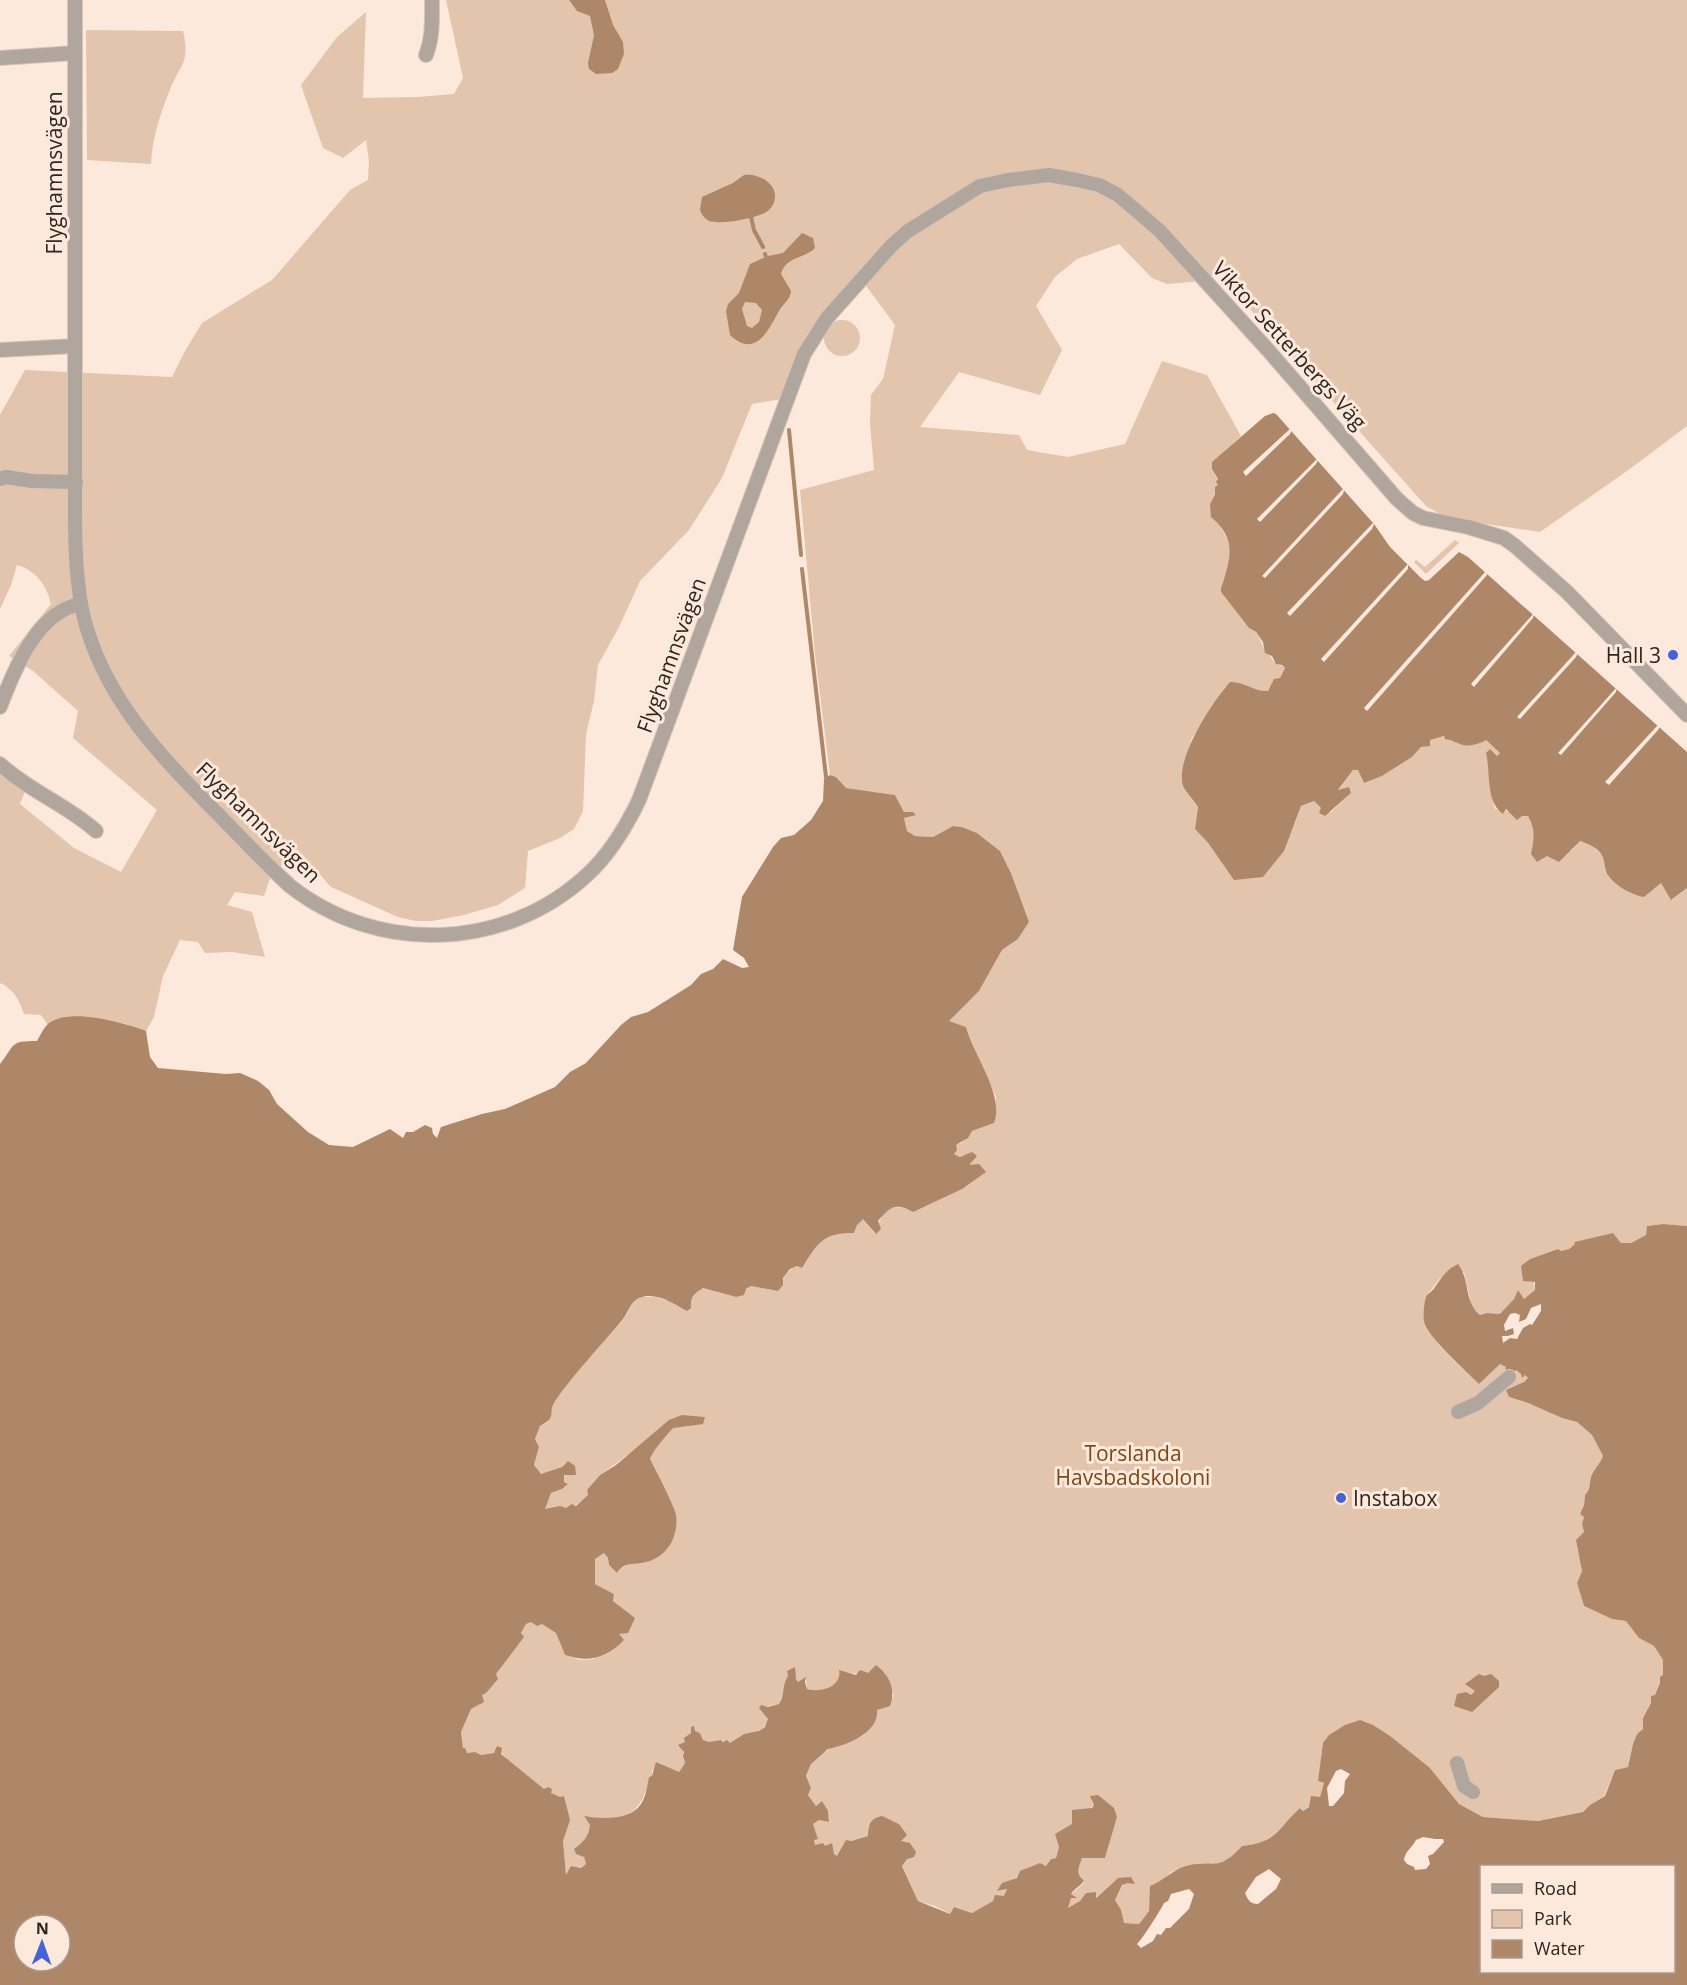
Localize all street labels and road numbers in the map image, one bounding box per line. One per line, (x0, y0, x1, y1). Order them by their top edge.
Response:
street label: Flyghamnsvägen (40, 91, 68, 255)
street label: Viktor Setterbergs Väg (1207, 255, 1373, 435)
street label: Flyghamnsvägen (630, 574, 712, 736)
street label: Flyghamnsvägen (191, 755, 327, 889)

